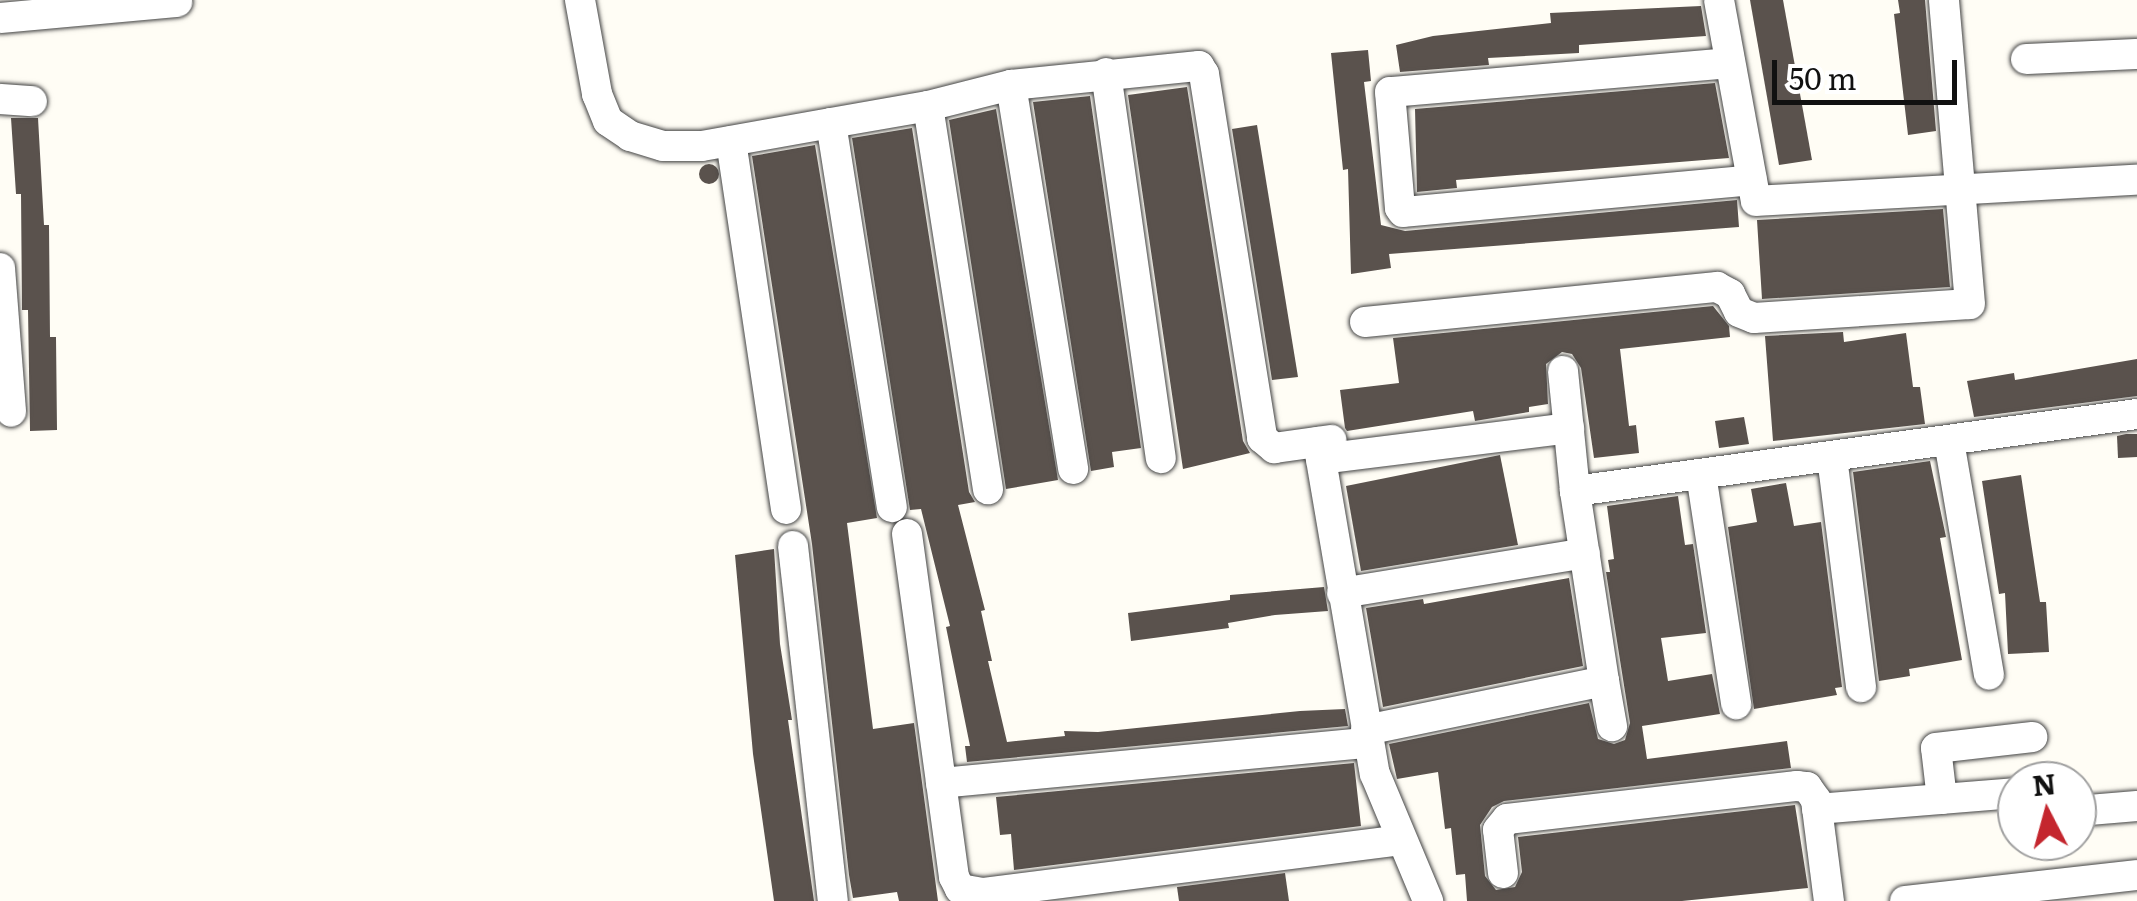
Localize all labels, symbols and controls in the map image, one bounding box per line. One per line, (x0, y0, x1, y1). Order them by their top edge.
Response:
scale bar (1777, 40, 1962, 102)
text: 50 m (1789, 55, 1857, 99)
north arrow (1997, 761, 2097, 861)
text: N (2030, 761, 2058, 805)

